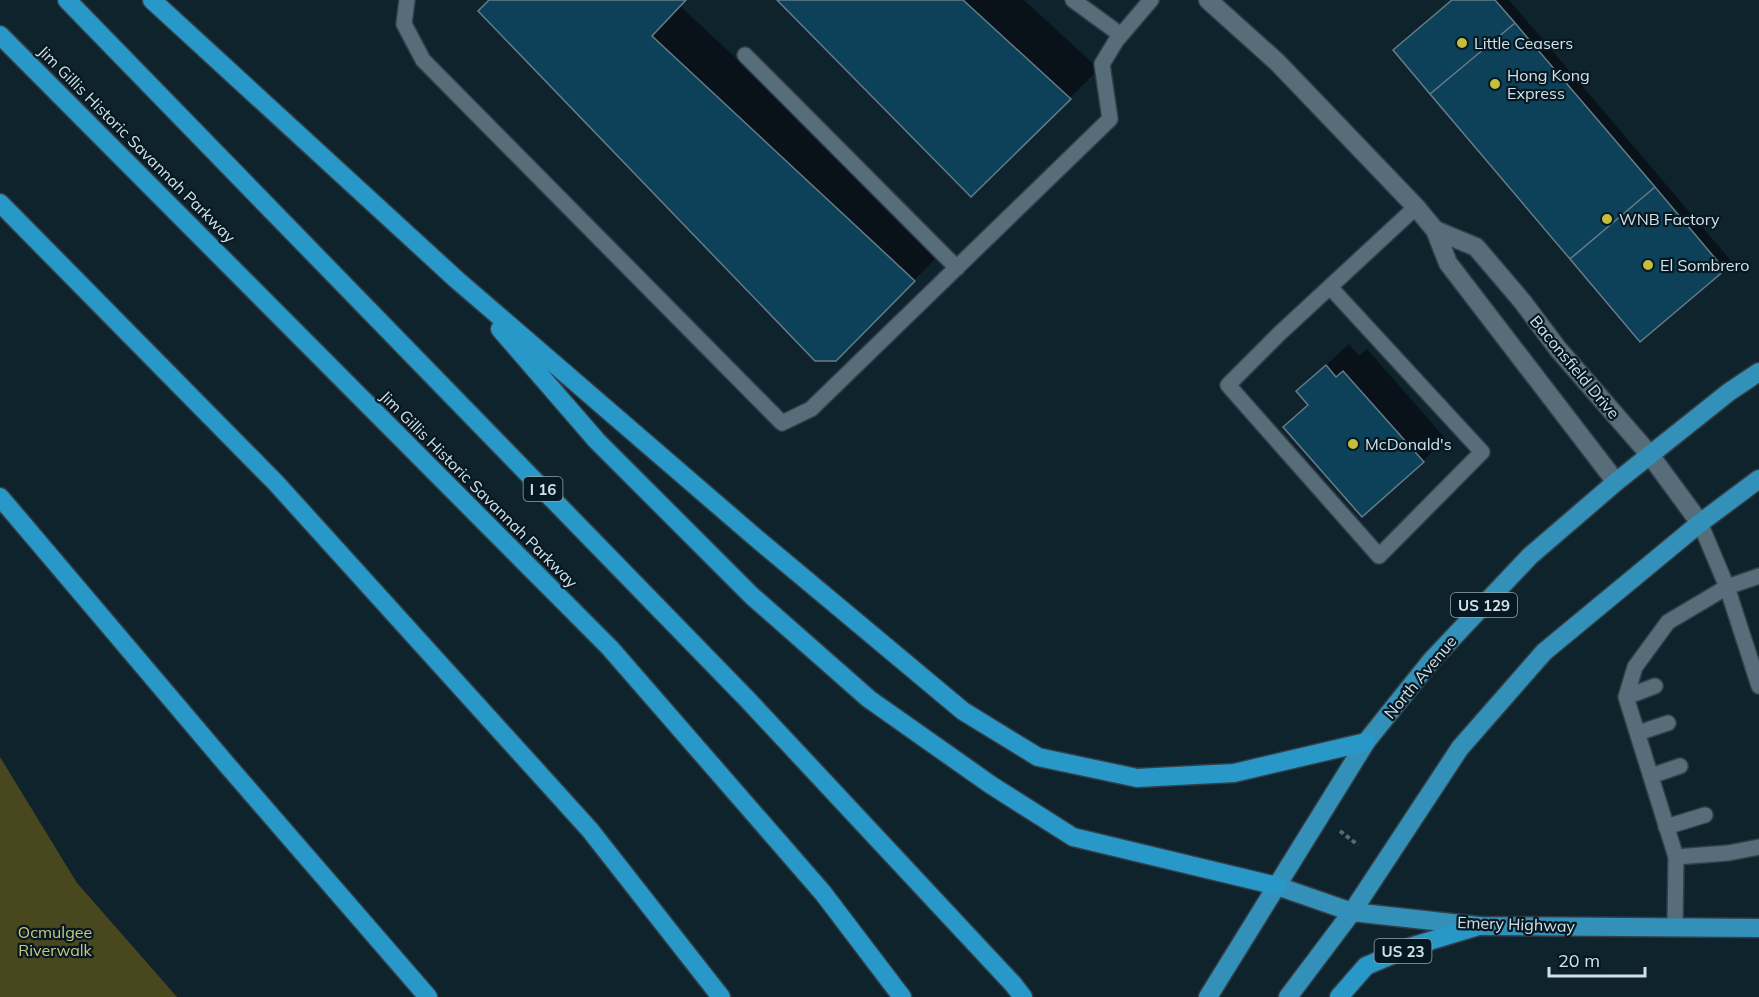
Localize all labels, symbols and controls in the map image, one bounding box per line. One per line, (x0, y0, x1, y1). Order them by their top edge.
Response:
place label: Little Ceasers (1474, 33, 1573, 53)
marker: Little Ceasers (1455, 36, 1469, 50)
street label: Jim Gillis Historic Savannah Parkway (34, 41, 240, 247)
place label: Hong Kong Express (1507, 65, 1590, 103)
marker: Hong Kong Express (1488, 77, 1502, 91)
place label: WNB Factory (1619, 209, 1720, 229)
marker: WNB Factory (1600, 212, 1614, 226)
place label: El Sombrero (1660, 255, 1749, 275)
marker: El Sombrero (1641, 258, 1655, 272)
street label: Baconsfield Drive (1526, 311, 1624, 423)
street label: Jim Gillis Historic Savannah Parkway (376, 386, 582, 592)
place label: McDonald's (1365, 434, 1452, 454)
marker: McDonald's (1346, 437, 1360, 451)
road number: I 16 (524, 477, 562, 501)
road number: US 129 (1451, 593, 1517, 617)
street label: North Avenue (1379, 631, 1461, 723)
street label: Emery Highway (1457, 912, 1576, 936)
park label: Ocmulgee Riverwalk (18, 922, 93, 960)
road number: US 23 (1374, 939, 1432, 963)
scale bar (1549, 940, 1645, 978)
text: 20 m (1558, 949, 1600, 972)

